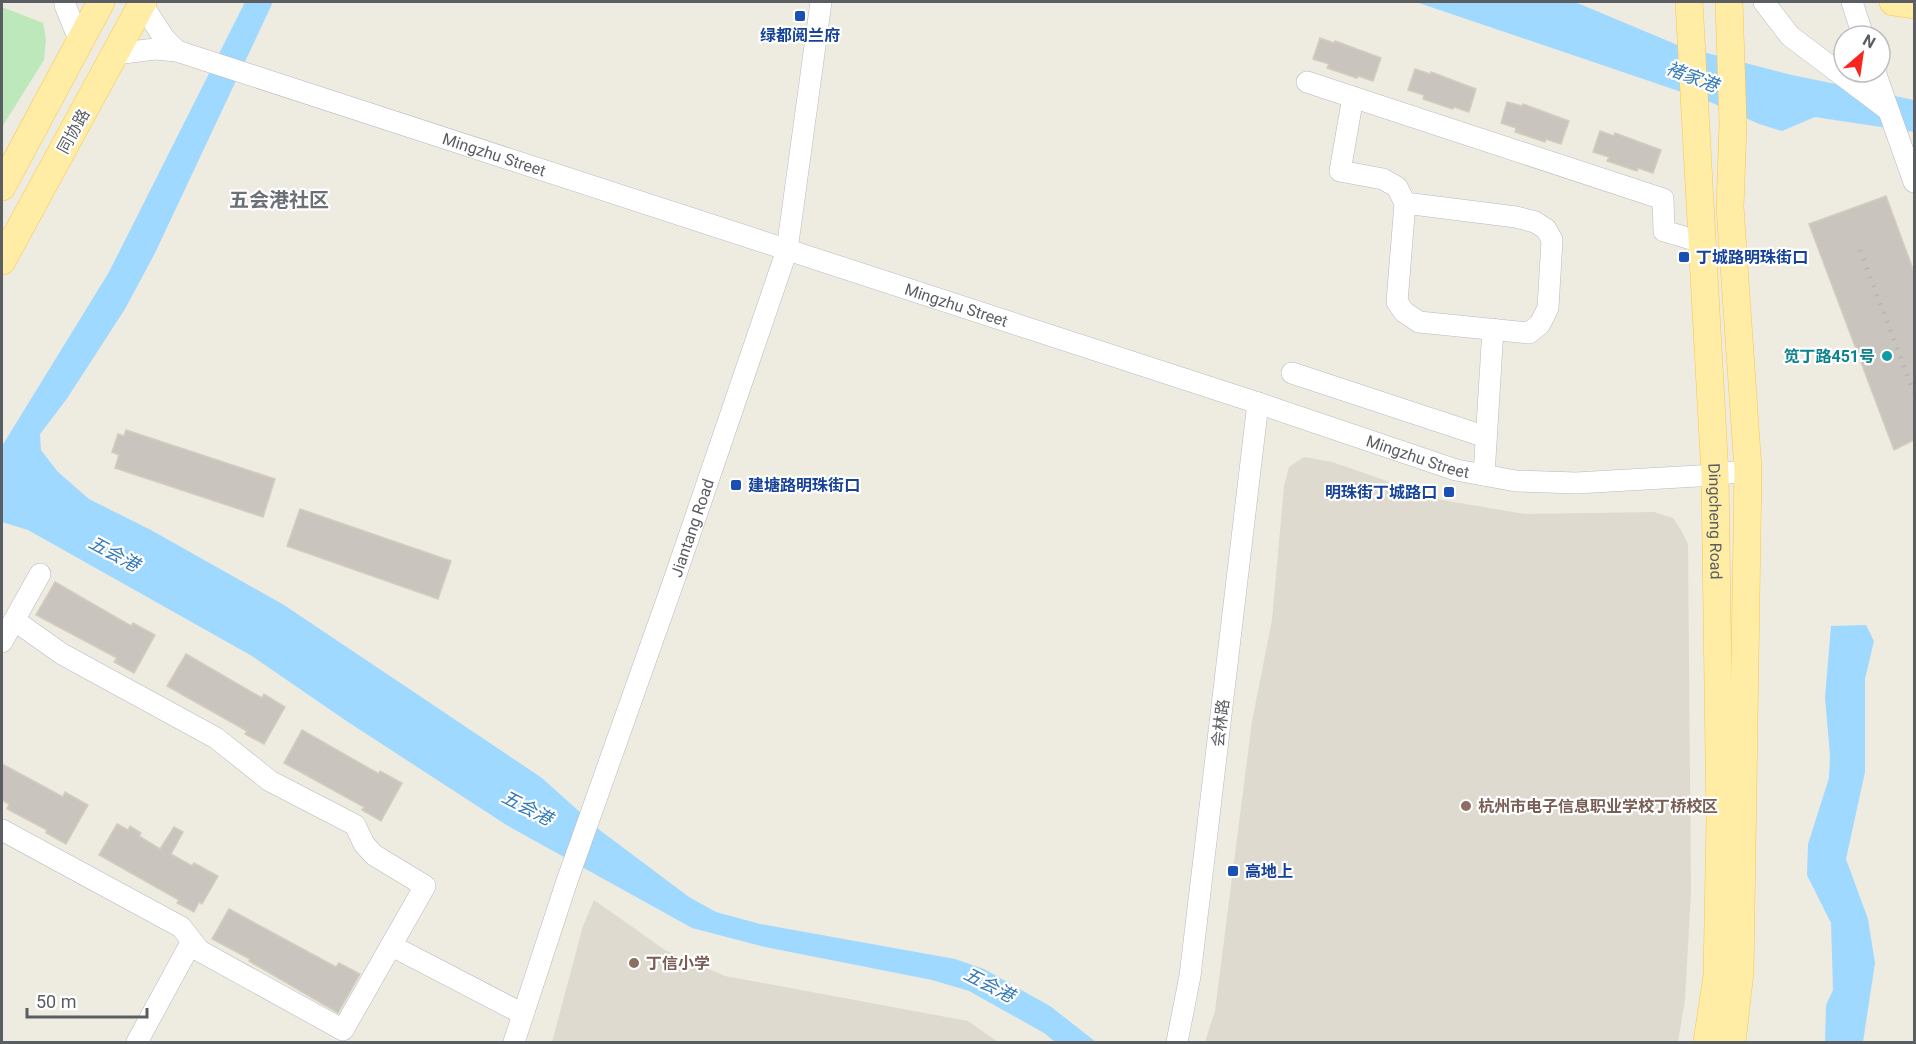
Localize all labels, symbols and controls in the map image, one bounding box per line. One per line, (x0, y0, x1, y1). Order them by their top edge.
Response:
marker: 绿都阅兰府 (793, 9, 807, 23)
north arrow (1832, 24, 1892, 84)
place label: 绿都阅兰府 (760, 26, 840, 45)
text: N (1859, 30, 1879, 52)
water label: 褚家港 (1663, 57, 1724, 97)
street label: 同协路 (53, 106, 93, 157)
street label: Mingzhu Street (440, 129, 548, 180)
district label: 五会港社区 (229, 188, 329, 212)
place label: 丁城路明珠街口 (1696, 248, 1808, 267)
marker: 丁城路明珠街口 (1677, 250, 1691, 264)
street label: Mingzhu Street (902, 280, 1010, 331)
place label: 笕丁路451号 (1783, 347, 1875, 366)
marker: 笕丁路451号 (1880, 349, 1894, 363)
street label: Mingzhu Street (1364, 431, 1471, 482)
street label: Dingcheng Road (1704, 463, 1726, 580)
street label: Jiantang Road (667, 476, 718, 580)
place label: 建塘路明珠街口 (748, 476, 860, 495)
marker: 建塘路明珠街口 (729, 478, 743, 492)
place label: 明珠街丁城路口 (1325, 483, 1437, 502)
marker: 明珠街丁城路口 (1442, 485, 1456, 499)
water label: 五会港 (85, 532, 146, 577)
street label: 会林路 (1208, 698, 1233, 748)
water label: 五会港 (498, 786, 559, 831)
place label: 杭州市电子信息职业学校丁桥校区 (1478, 797, 1718, 816)
marker: 杭州市电子信息职业学校丁桥校区 (1459, 799, 1473, 813)
place label: 高地上 (1245, 862, 1293, 881)
marker: 高地上 (1226, 864, 1240, 878)
place label: 丁信小学 (646, 954, 710, 973)
marker: 丁信小学 (627, 956, 641, 970)
water label: 五会港 (960, 963, 1021, 1008)
scale bar (27, 981, 147, 1019)
text: 50 m (36, 991, 76, 1012)

